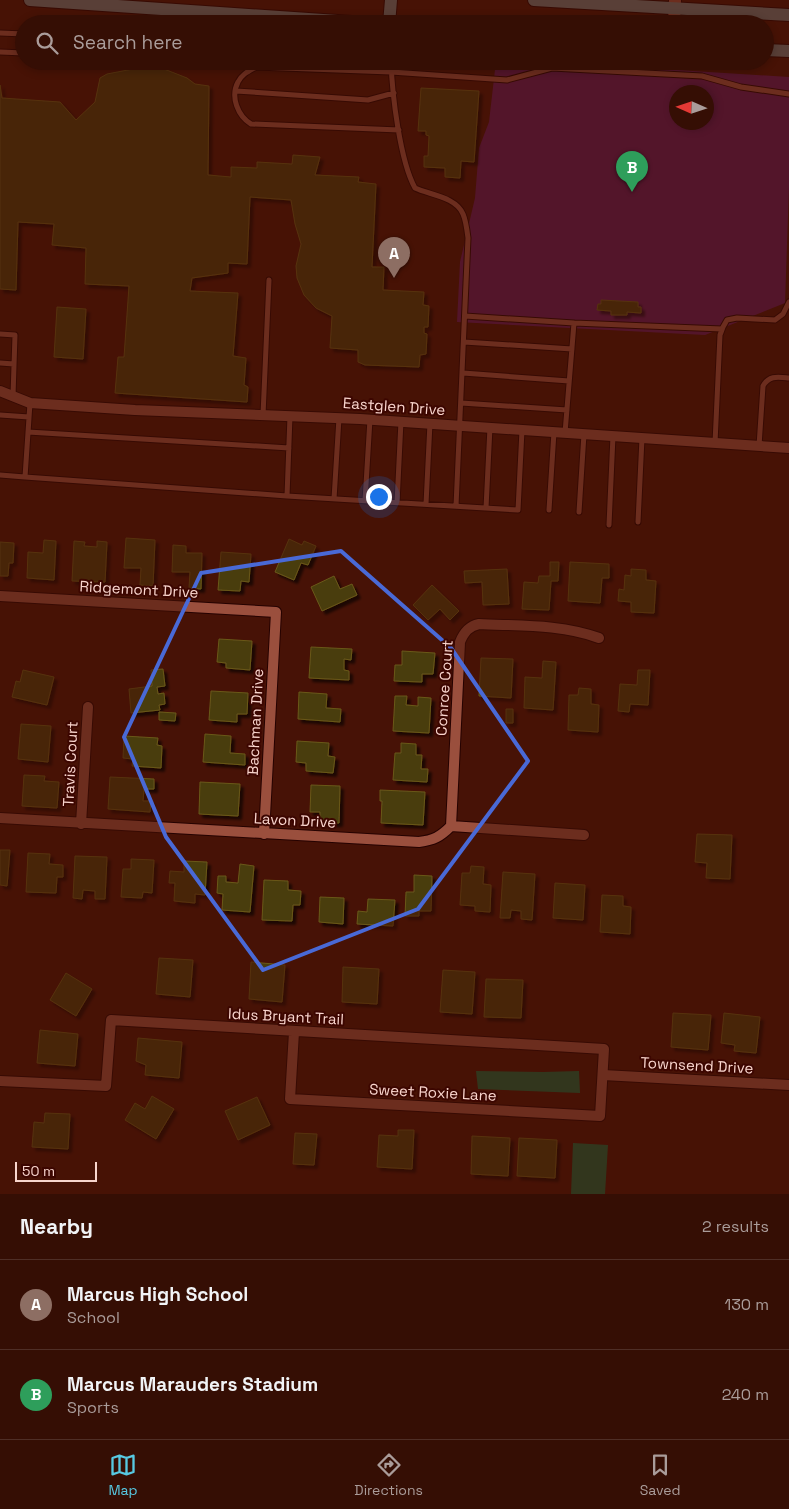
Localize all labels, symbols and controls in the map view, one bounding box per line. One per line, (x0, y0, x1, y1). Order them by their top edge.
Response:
search box (15, 15, 774, 70)
icon: search (33, 29, 61, 57)
text: Search here (73, 30, 183, 55)
north arrow (669, 85, 714, 130)
pin: B (616, 151, 648, 192)
pin: A (378, 237, 410, 278)
street label: Eastglen Drive (342, 393, 446, 419)
your location (366, 484, 392, 510)
street label: Ridgemont Drive (79, 576, 199, 602)
street label: Conroe Court (431, 639, 457, 737)
street label: Bachman Drive (243, 668, 267, 776)
street label: Travis Court (58, 721, 82, 807)
street label: Lavon Drive (253, 808, 337, 832)
street label: Idus Bryant Trail (228, 1003, 344, 1029)
street label: Townsend Drive (640, 1053, 754, 1077)
street label: Sweet Roxie Lane (369, 1079, 497, 1105)
scale bar (15, 1159, 98, 1182)
text: 50 m (22, 1162, 55, 1180)
text: Nearby (20, 1213, 93, 1240)
text: 2 results (702, 1216, 769, 1237)
text: Marcus High School (67, 1282, 248, 1307)
text: A (31, 1294, 41, 1315)
text: 130 m (725, 1294, 769, 1315)
text: School (67, 1307, 120, 1328)
text: Marcus Marauders Stadium (67, 1372, 318, 1397)
text: B (31, 1384, 41, 1405)
text: 240 m (722, 1384, 769, 1405)
text: Sports (67, 1397, 119, 1418)
tab: Map (108, 1451, 138, 1499)
tab: Directions (354, 1451, 423, 1499)
tab: Saved (640, 1451, 681, 1499)

